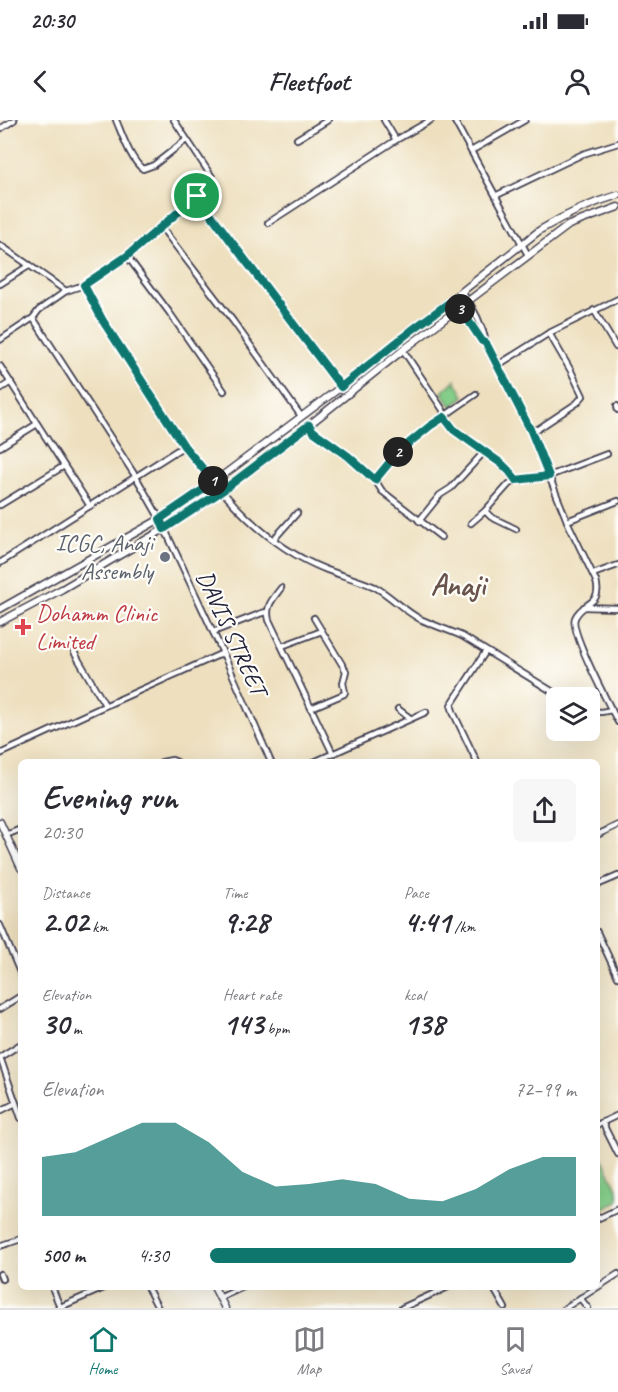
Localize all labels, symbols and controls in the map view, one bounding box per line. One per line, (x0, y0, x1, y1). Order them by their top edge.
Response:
text: 20:30 (30, 7, 74, 35)
text: Fleetfoot (268, 64, 350, 98)
icon: back (24, 65, 57, 98)
icon: person (561, 65, 594, 98)
pin (171, 170, 222, 221)
icon: arrive (180, 179, 213, 212)
pin: 3 (445, 294, 475, 324)
text: 3 (456, 299, 464, 319)
pin: 2 (383, 437, 413, 467)
text: 2 (394, 442, 402, 462)
pin: 1 (198, 466, 228, 496)
text: 1 (209, 471, 217, 491)
place label: ICGC, Anaji Assembly (56, 528, 155, 586)
marker: ICGC, Anaji Assembly (158, 550, 172, 564)
street label: DAVIS STREET (190, 566, 276, 705)
district label: Anaji (431, 566, 489, 604)
place label: Dohamm Clinic Limited (36, 598, 159, 656)
marker: Dohamm Clinic Limited (14, 618, 32, 636)
map controls (546, 687, 600, 741)
button: layers (546, 687, 600, 741)
text: Evening run (42, 776, 177, 818)
button: share (513, 779, 576, 842)
text: 20:30 (42, 820, 82, 845)
text: Distance (42, 883, 90, 903)
text: Time (223, 883, 247, 903)
text: Pace (404, 883, 429, 903)
text: 2.02 (42, 903, 88, 941)
text: 9:28 (223, 903, 269, 941)
text: 4:41 (404, 903, 450, 941)
text: km (88, 917, 108, 937)
text: /km (450, 917, 475, 937)
text: Elevation (42, 985, 91, 1005)
text: Heart rate (223, 985, 281, 1005)
text: kcal (404, 985, 425, 1005)
text: 30 (42, 1005, 69, 1043)
text: 143 (223, 1005, 264, 1043)
text: 138 (404, 1005, 445, 1043)
text: m (69, 1019, 82, 1039)
text: bpm (264, 1019, 289, 1039)
text: Elevation (42, 1077, 104, 1102)
text: 72–99 m (515, 1077, 576, 1102)
text: 500 m (42, 1243, 85, 1268)
text: 4:30 (138, 1243, 169, 1268)
tab: Home (87, 1323, 120, 1379)
tab: Map (293, 1323, 326, 1379)
tab: Saved (499, 1323, 532, 1379)

